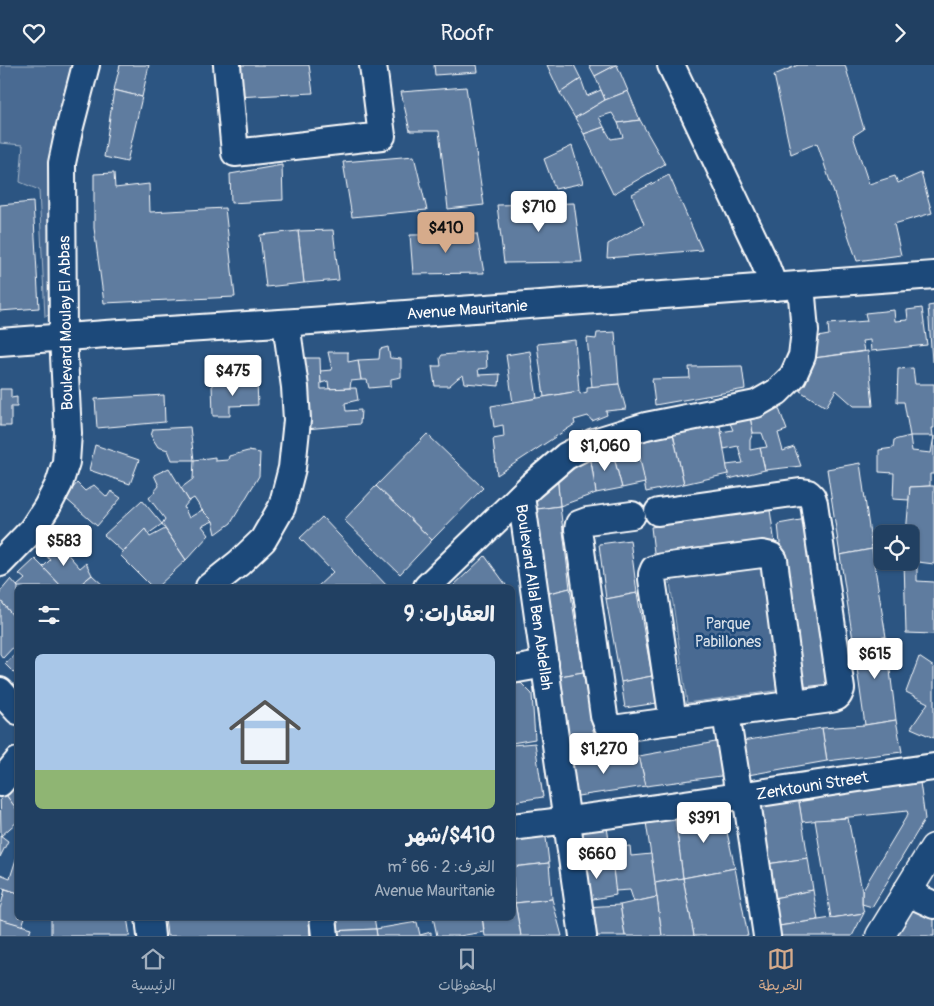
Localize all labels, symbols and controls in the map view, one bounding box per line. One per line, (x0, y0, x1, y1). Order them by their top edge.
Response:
icon: heart (20, 19, 48, 47)
text: Roofr (440, 19, 494, 47)
icon: forward (886, 19, 914, 47)
pin: $710 (509, 191, 569, 233)
text: $710 (522, 197, 556, 217)
pin: $410 (416, 211, 476, 254)
text: $410 (428, 218, 464, 238)
street label: Boulevard Moulay El Abbas (54, 235, 78, 411)
street label: Avenue Mauritanie (406, 296, 528, 324)
pin: $475 (203, 355, 263, 397)
text: $475 (215, 361, 251, 381)
pin: $1,060 (564, 429, 646, 472)
text: $1,060 (580, 436, 630, 456)
street label: Boulevard Allal Ben Abdellah (511, 503, 557, 691)
pin: $583 (34, 525, 94, 567)
map controls (874, 525, 919, 570)
button: locate (874, 525, 919, 570)
text: $583 (47, 531, 81, 551)
icon: filters (35, 601, 63, 629)
text: العقارات: 9 (404, 601, 495, 628)
park label: Parque Pabillones (695, 614, 761, 652)
pin: $615 (845, 637, 905, 680)
text: $615 (859, 644, 891, 664)
icon: home (220, 687, 310, 777)
pin: $1,270 (563, 733, 645, 775)
text: $1,270 (580, 739, 628, 759)
street label: Zerktouni Street (755, 767, 870, 805)
pin: $391 (674, 801, 734, 844)
text: $391 (688, 808, 720, 828)
text: $410/شهر (406, 822, 495, 849)
pin: $660 (567, 837, 627, 880)
text: $660 (578, 844, 616, 864)
text: الغرف: 2 · 66 m² (387, 857, 495, 877)
text: Avenue Mauritanie (374, 881, 495, 901)
tab: الرئيسية (131, 945, 175, 998)
tab: المحفوظات (438, 945, 496, 998)
tab: الخريطة (759, 945, 803, 998)

